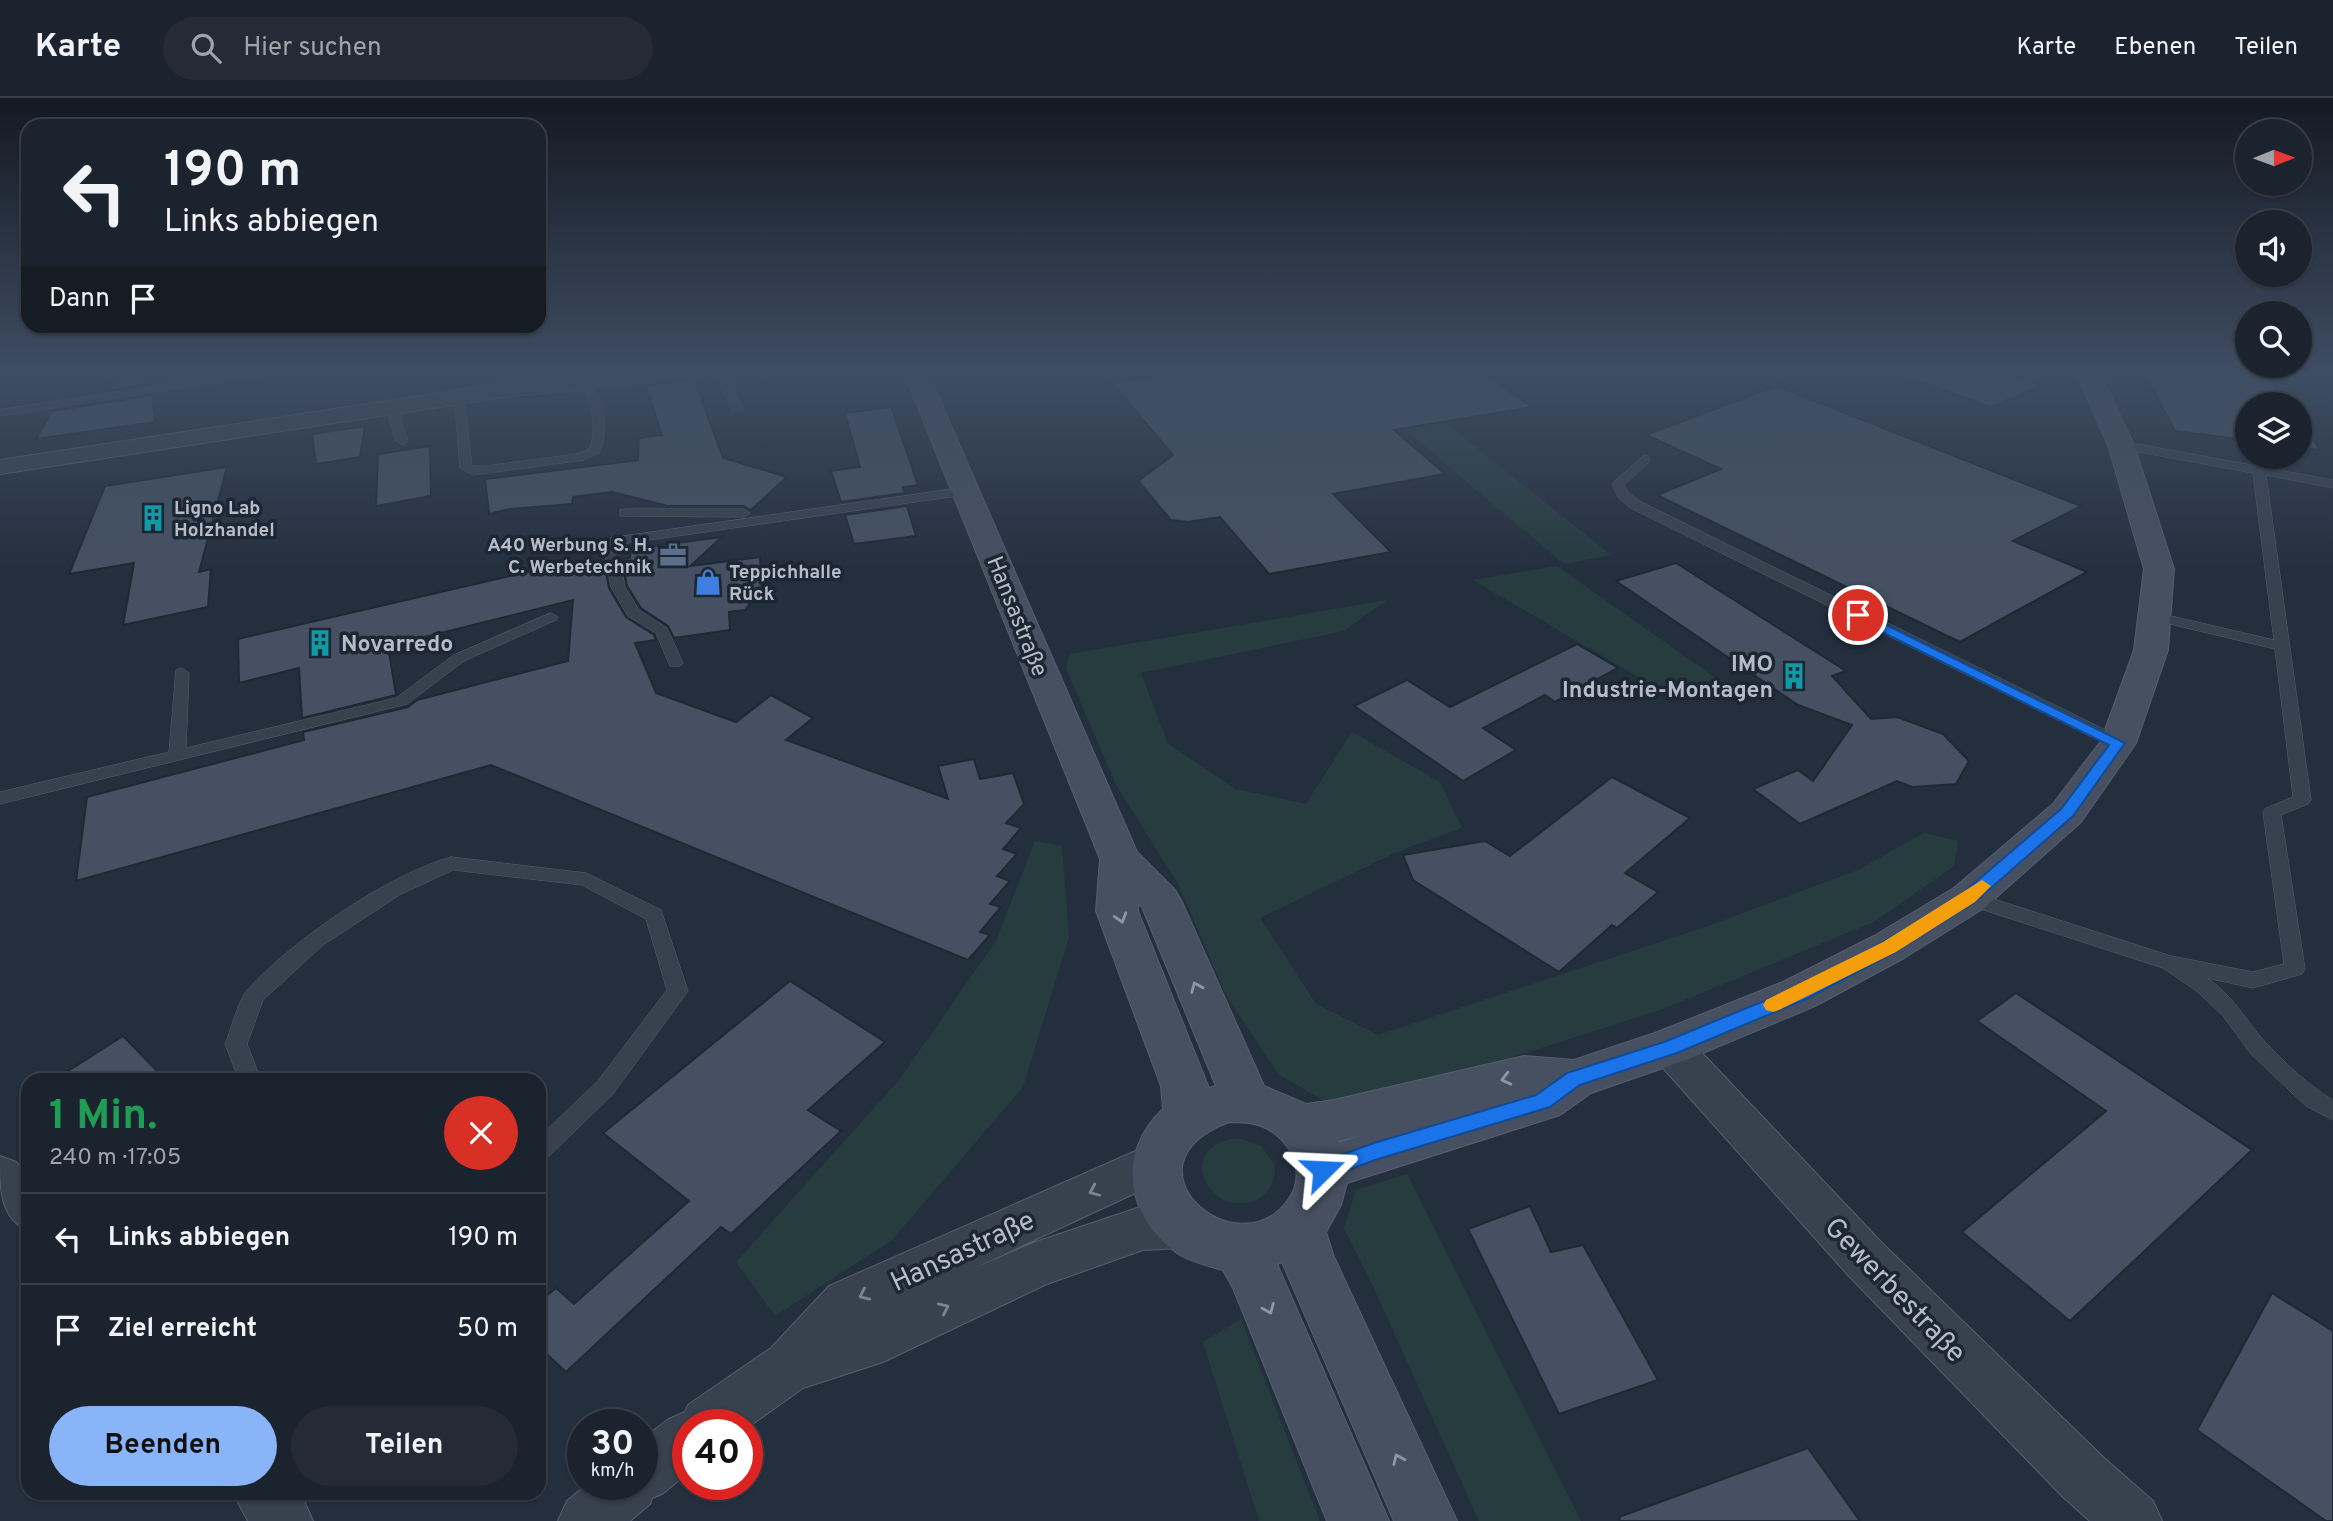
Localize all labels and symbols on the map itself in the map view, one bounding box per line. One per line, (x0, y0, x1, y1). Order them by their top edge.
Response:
north arrow (2235, 119, 2312, 196)
place label: Ligno Lab Holzhandel (174, 497, 275, 543)
building icon: Ligno Lab Holzhandel (138, 503, 168, 533)
place label: A40 Werbung S. H. C. Werbetechnik (487, 534, 652, 580)
office icon: A40 Werbung S. H. C. Werbetechnik (658, 540, 688, 570)
street label: Hansastraße (978, 552, 1053, 681)
place label: Teppichhalle Rück (729, 561, 842, 607)
shop icon: Teppichhalle Rück (693, 567, 723, 597)
pin (1828, 585, 1888, 645)
building icon: Novarredo (305, 628, 335, 658)
place label: Novarredo (341, 631, 453, 660)
place label: IMO Industrie-Montagen (1562, 651, 1773, 706)
building icon: IMO Industrie-Montagen (1779, 661, 1809, 691)
one-way arrow (1113, 911, 1128, 923)
one-way arrow (1190, 981, 1204, 994)
one-way arrow (1500, 1071, 1512, 1085)
position arrow (1286, 1133, 1360, 1207)
one-way arrow (1088, 1183, 1101, 1197)
street label: Hansastraße (885, 1204, 1041, 1302)
street label: Gewerbestraße (1815, 1211, 1972, 1371)
one-way arrow (859, 1287, 871, 1301)
one-way arrow (937, 1302, 949, 1316)
one-way arrow (1261, 1302, 1275, 1314)
speed limit sign: 40 (672, 1409, 763, 1500)
one-way arrow (1392, 1454, 1406, 1466)

